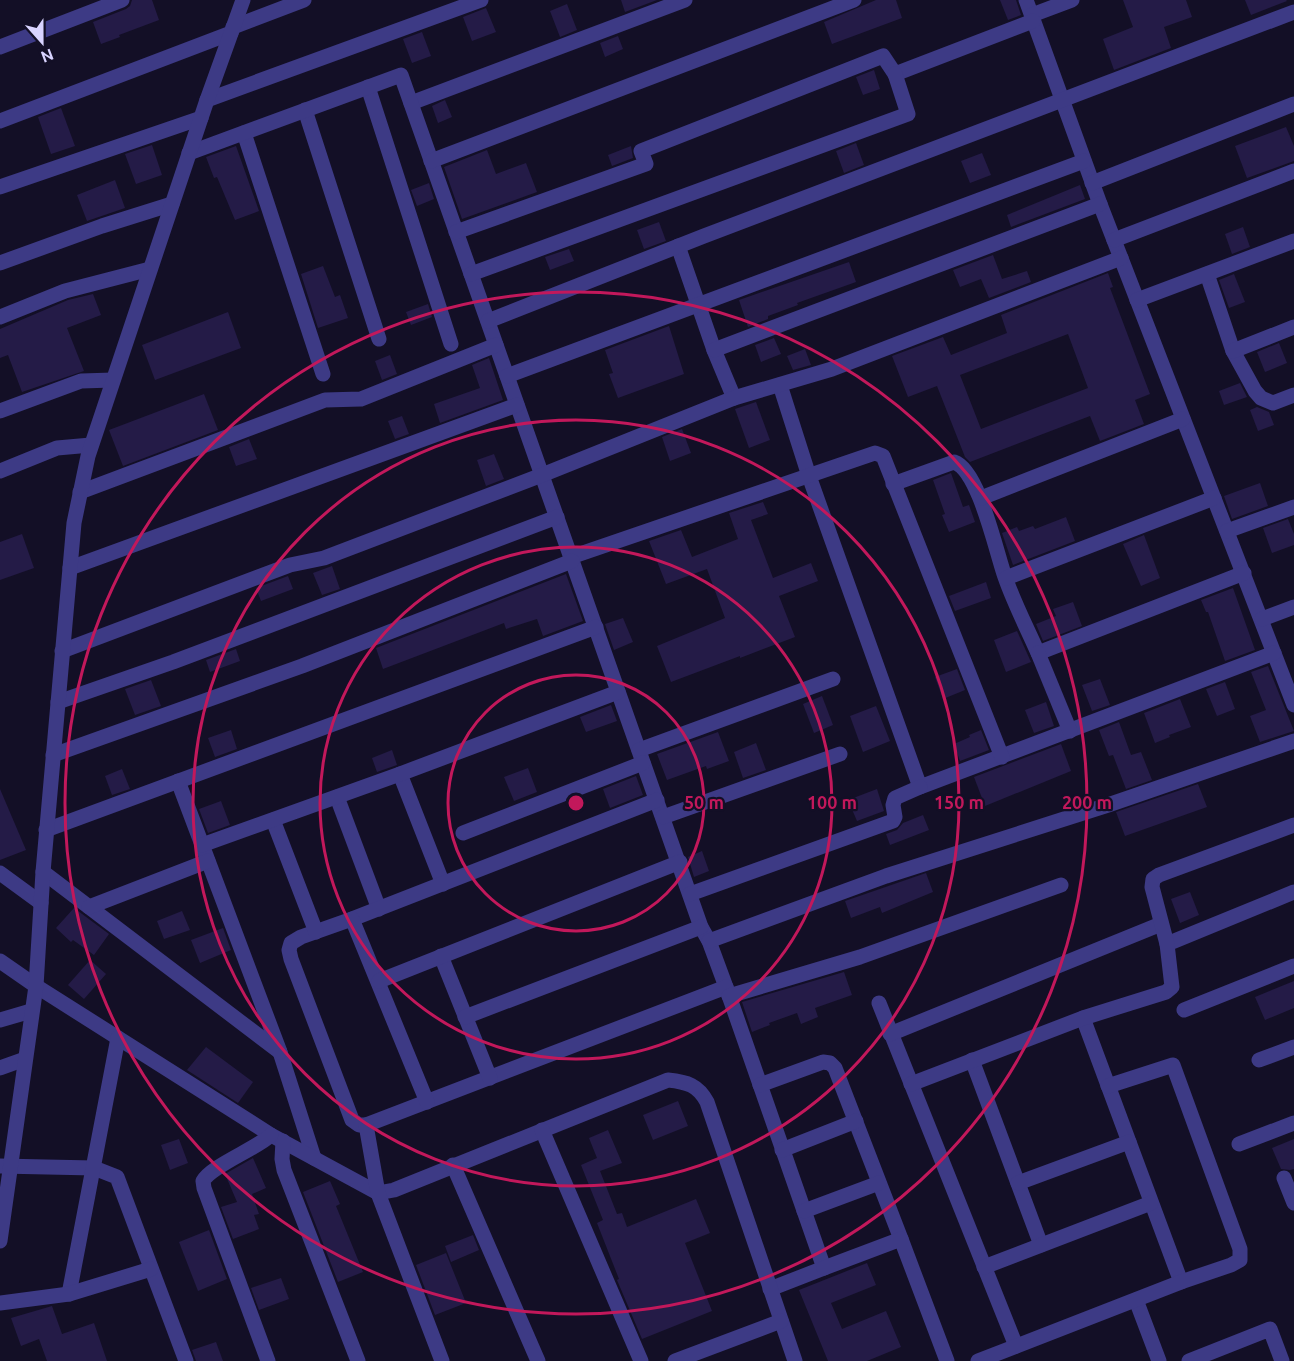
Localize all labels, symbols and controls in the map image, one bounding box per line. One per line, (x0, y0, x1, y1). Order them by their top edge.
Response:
north arrow (12, 12, 72, 72)
text: N (39, 45, 56, 67)
text: 50 m (684, 792, 724, 812)
text: 100 m (807, 792, 857, 812)
text: 150 m (934, 792, 984, 812)
text: 200 m (1062, 792, 1112, 812)
centre of rings (566, 793, 586, 813)

